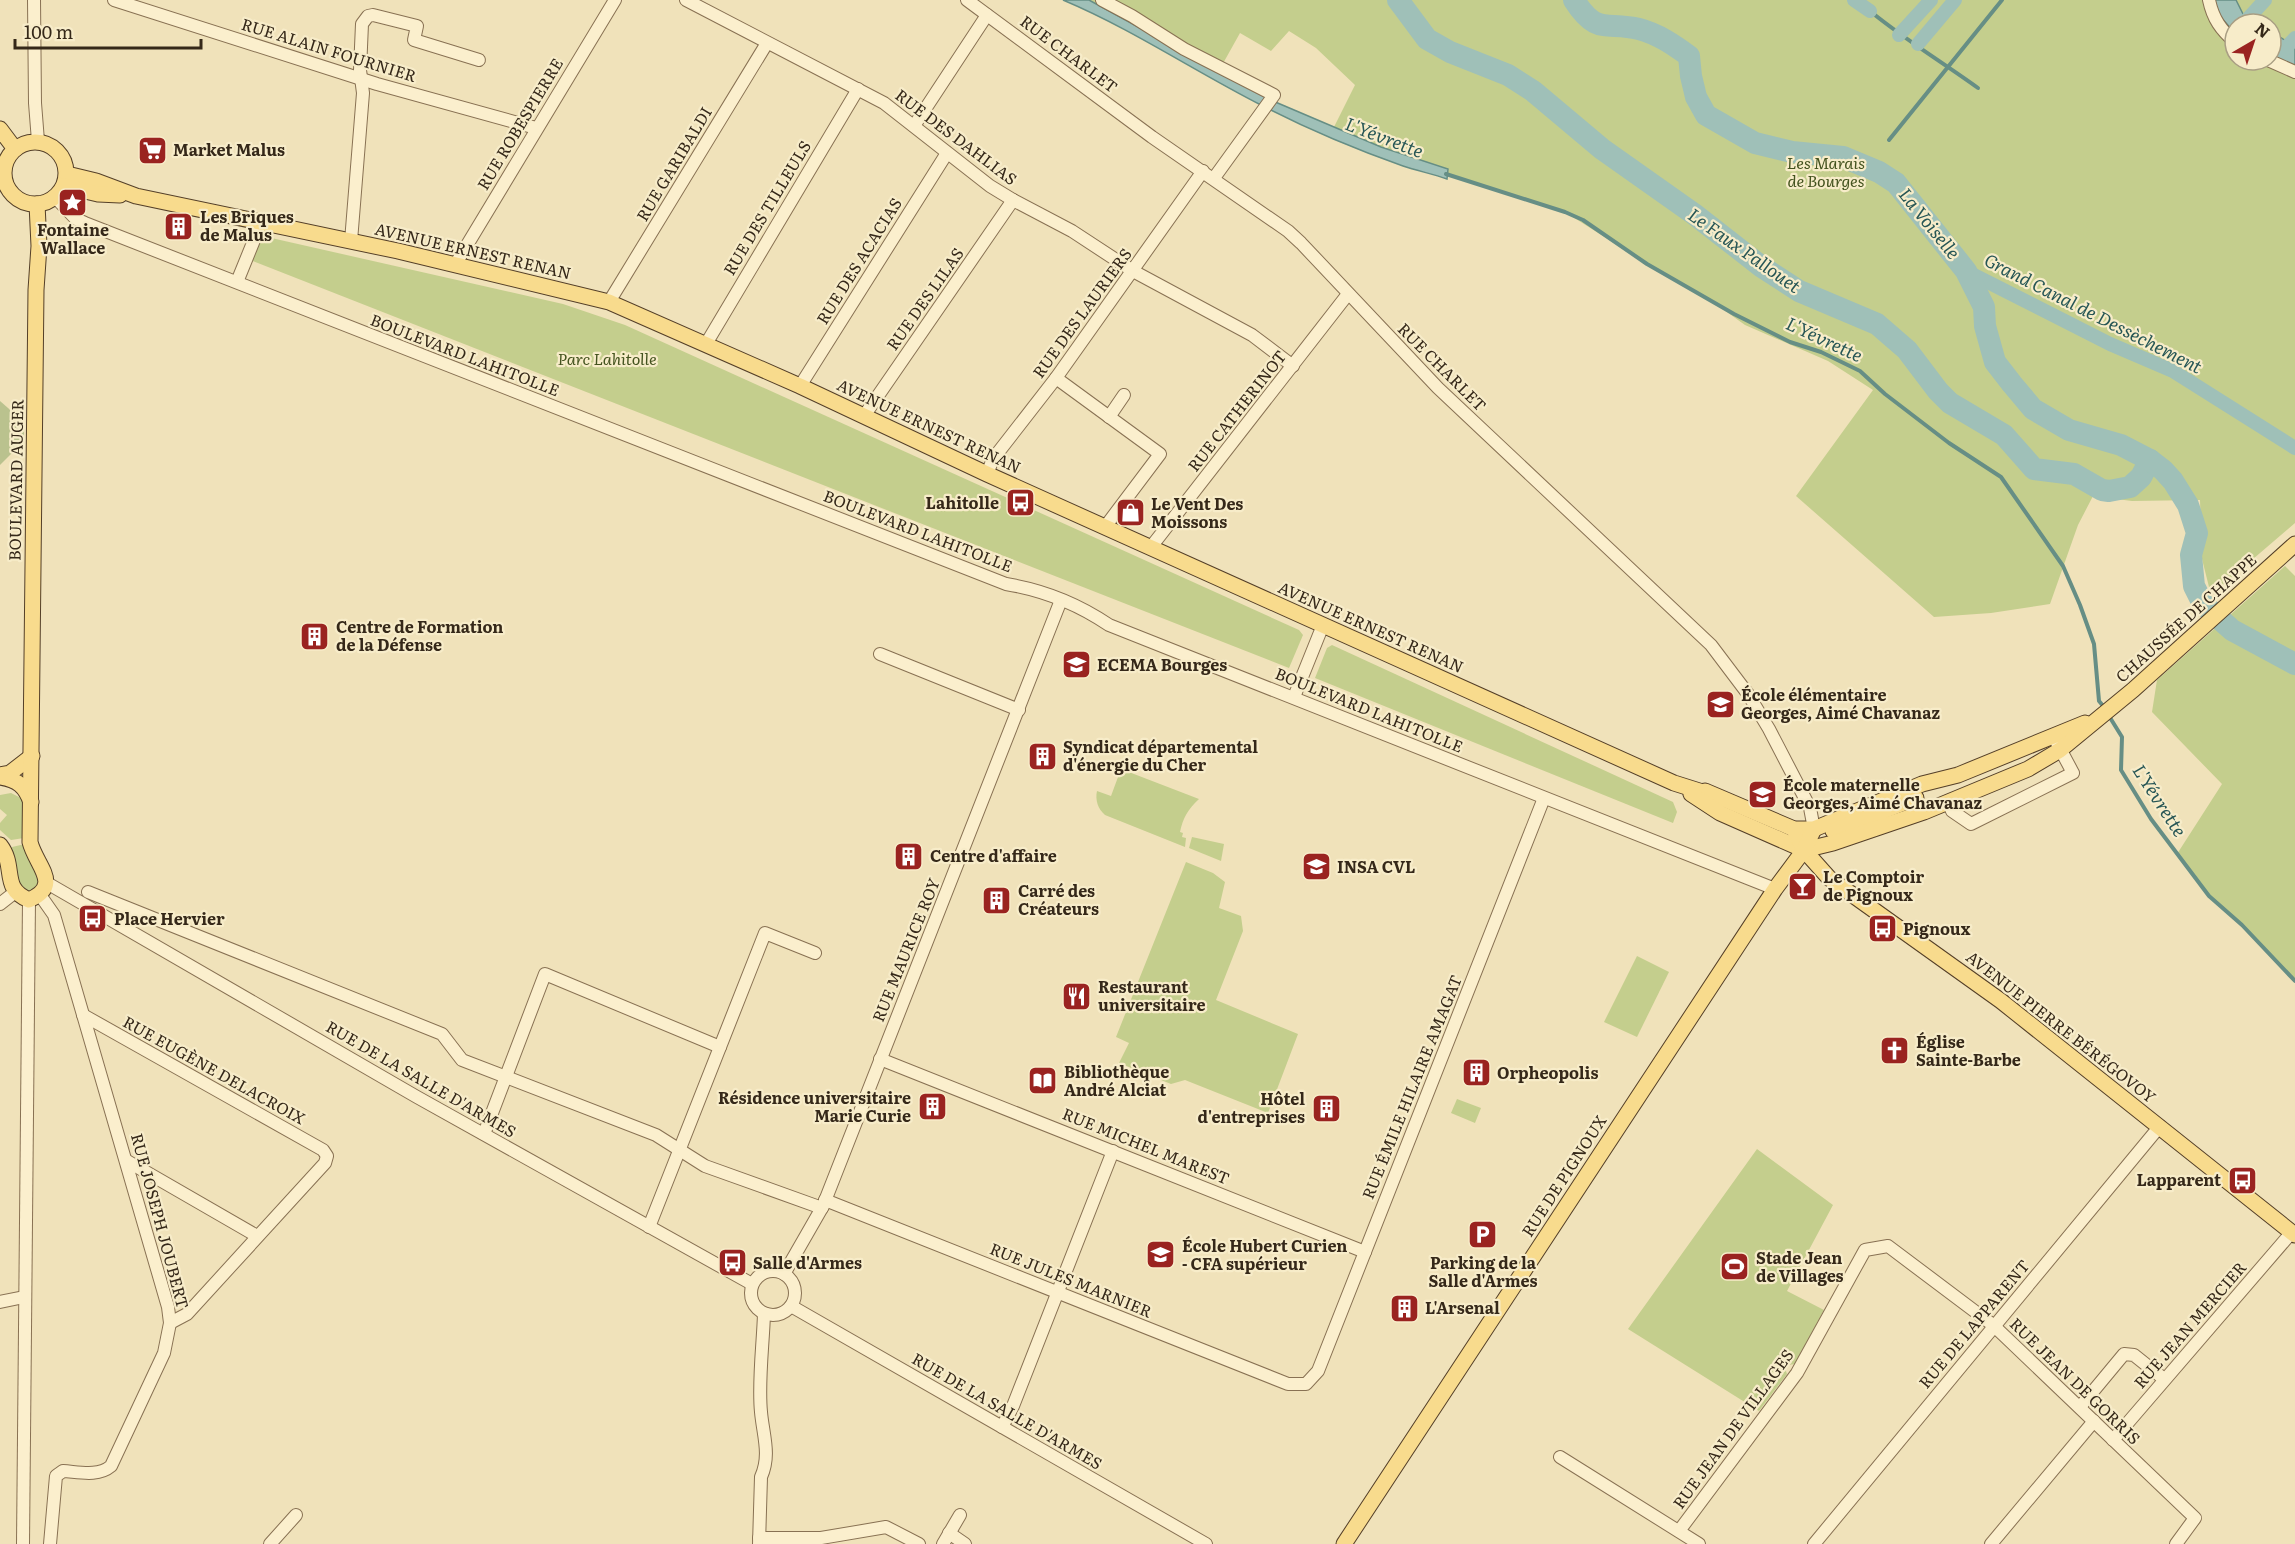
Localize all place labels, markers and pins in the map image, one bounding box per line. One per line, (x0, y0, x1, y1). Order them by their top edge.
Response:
supermarket icon: Market Malus (136, 134, 168, 166)
place label: Market Malus (173, 137, 285, 161)
place icon: Fontaine Wallace (57, 186, 89, 218)
place label: Les Briques de Malus (200, 204, 294, 246)
building icon: Les Briques de Malus (163, 210, 195, 242)
place label: Fontaine Wallace (37, 217, 109, 259)
bus stop icon: Lahitolle (1004, 487, 1036, 519)
place label: Lahitolle (926, 490, 999, 514)
place label: Le Vent Des Moissons (1151, 491, 1243, 533)
shop icon: Le Vent Des Moissons (1114, 497, 1146, 529)
place label: Centre de Formation de la Défense (336, 614, 503, 656)
building icon: Centre de Formation de la Défense (299, 620, 331, 652)
school or university icon: ECEMA Bourges (1060, 649, 1092, 681)
place label: ECEMA Bourges (1097, 652, 1227, 676)
place label: École élémentaire Georges, Aimé Chavanaz (1741, 682, 1940, 724)
school or university icon: École élémentaire Georges, Aimé Chavanaz (1704, 688, 1736, 720)
place label: Syndicat départemental d'énergie du Cher (1063, 734, 1258, 776)
building icon: Syndicat départemental d'énergie du Cher (1026, 740, 1058, 772)
place label: École maternelle Georges, Aimé Chavanaz (1783, 772, 1982, 814)
school or university icon: École maternelle Georges, Aimé Chavanaz (1746, 778, 1778, 810)
building icon: Centre d'affaire (893, 840, 925, 872)
place label: Centre d'affaire (930, 843, 1057, 867)
school or university icon: INSA CVL (1300, 851, 1332, 883)
place label: INSA CVL (1337, 854, 1415, 878)
place label: Le Comptoir de Pignoux (1823, 864, 1925, 906)
bar icon: Le Comptoir de Pignoux (1786, 870, 1818, 902)
place label: Carré des Créateurs (1018, 878, 1099, 920)
building icon: Carré des Créateurs (981, 884, 1013, 916)
bus stop icon: Place Hervier (77, 903, 109, 935)
place label: Place Hervier (114, 906, 225, 930)
bus stop icon: Pignoux (1866, 913, 1898, 945)
place label: Pignoux (1903, 916, 1971, 940)
place label: Restaurant universitaire (1098, 974, 1205, 1016)
restaurant icon: Restaurant universitaire (1061, 980, 1093, 1012)
place label: Église Sainte-Barbe (1916, 1029, 2021, 1071)
church icon: Église Sainte-Barbe (1879, 1035, 1911, 1067)
building icon: Orpheopolis (1460, 1057, 1492, 1089)
place label: Bibliothèque André Alciat (1064, 1059, 1169, 1101)
place label: Orpheopolis (1497, 1060, 1598, 1084)
library icon: Bibliothèque André Alciat (1027, 1065, 1059, 1097)
place label: Résidence universitaire Marie Curie (718, 1085, 911, 1127)
place label: Hôtel d'entreprises (1198, 1086, 1305, 1128)
building icon: Résidence universitaire Marie Curie (916, 1091, 948, 1123)
building icon: Hôtel d'entreprises (1310, 1092, 1342, 1124)
bus stop icon: Lapparent (2226, 1164, 2258, 1196)
place label: Lapparent (2136, 1167, 2221, 1191)
parking icon: Parking de la Salle d'Armes (1467, 1219, 1499, 1251)
place label: École Hubert Curien - CFA supérieur (1182, 1233, 1347, 1275)
school or university icon: École Hubert Curien - CFA supérieur (1145, 1239, 1177, 1271)
place label: Stade Jean de Villages (1756, 1245, 1844, 1287)
bus stop icon: Salle d'Armes (716, 1247, 748, 1279)
place label: Salle d'Armes (753, 1250, 862, 1274)
place label: Parking de la Salle d'Armes (1428, 1250, 1538, 1292)
sports icon: Stade Jean de Villages (1719, 1251, 1751, 1283)
building icon: L'Arsenal (1388, 1292, 1420, 1324)
place label: L'Arsenal (1425, 1295, 1500, 1319)

